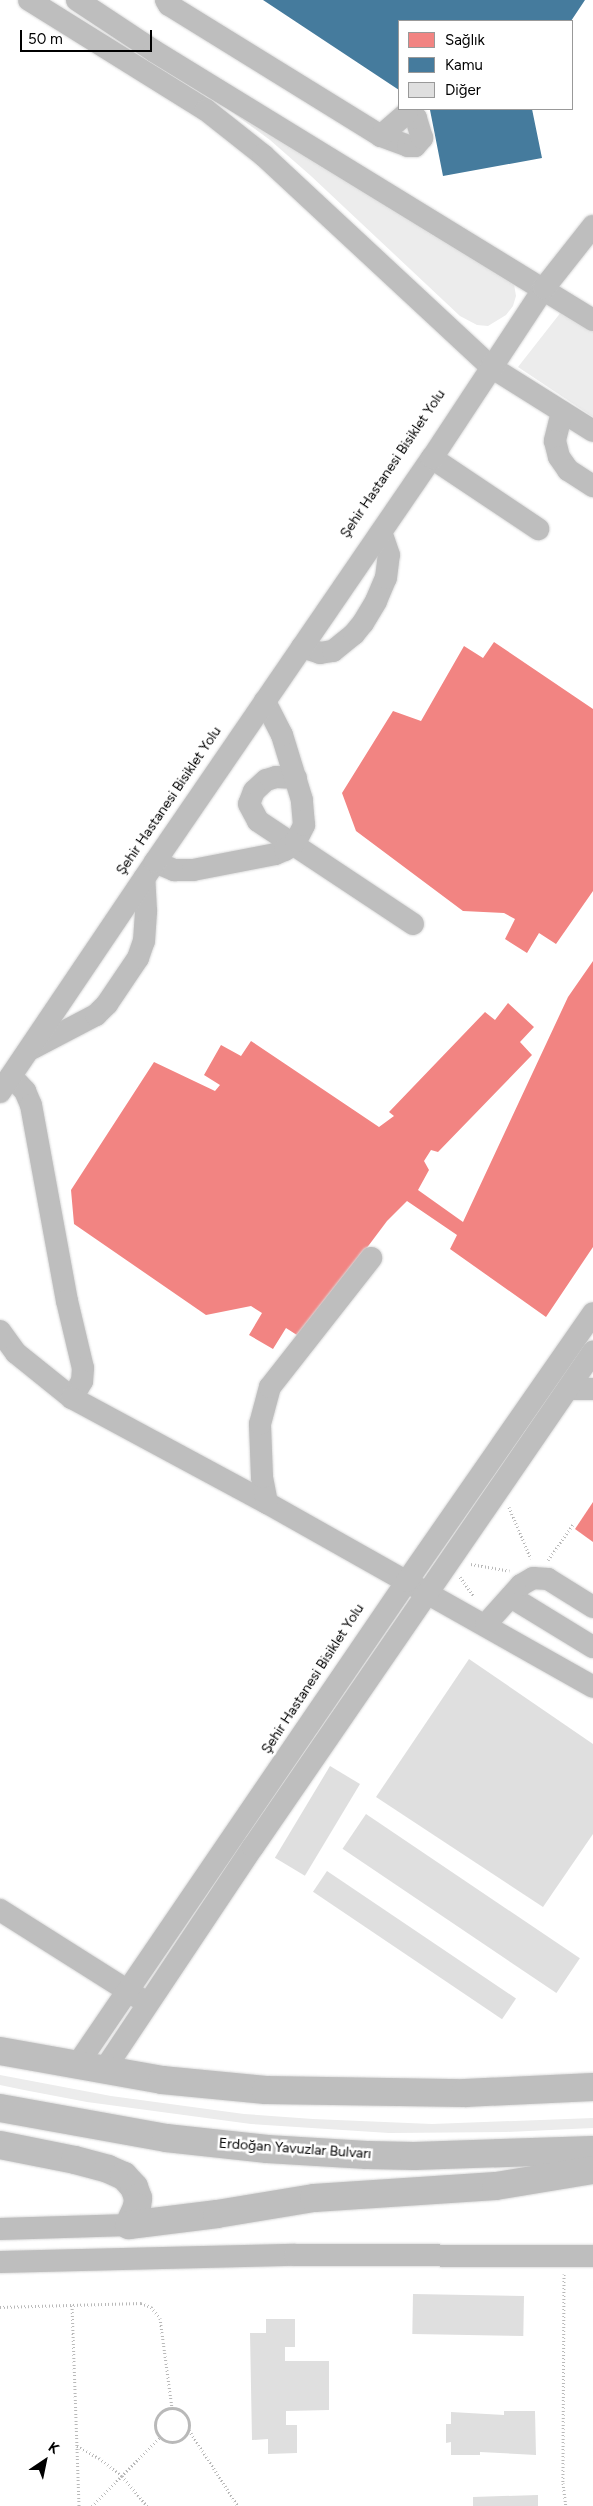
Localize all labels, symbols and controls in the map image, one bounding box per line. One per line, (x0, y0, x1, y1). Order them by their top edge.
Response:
scale bar (22, 20, 155, 52)
legend (398, 20, 573, 110)
text: 50 m (28, 30, 63, 48)
text: Sağlık (445, 31, 485, 49)
text: Kamu (445, 56, 483, 74)
text: Diğer (445, 81, 481, 99)
street label: Şehir Hastanesi Bisiklet Yolu (337, 387, 449, 541)
street label: Şehir Hastanesi Bisiklet Yolu (113, 724, 225, 878)
street label: Şehir Hastanesi Bisiklet Yolu (258, 1601, 368, 1757)
street label: Erdoğan Yavuzlar Bulvarı (218, 2135, 372, 2163)
north arrow (20, 2436, 70, 2486)
text: K (45, 2438, 62, 2458)

